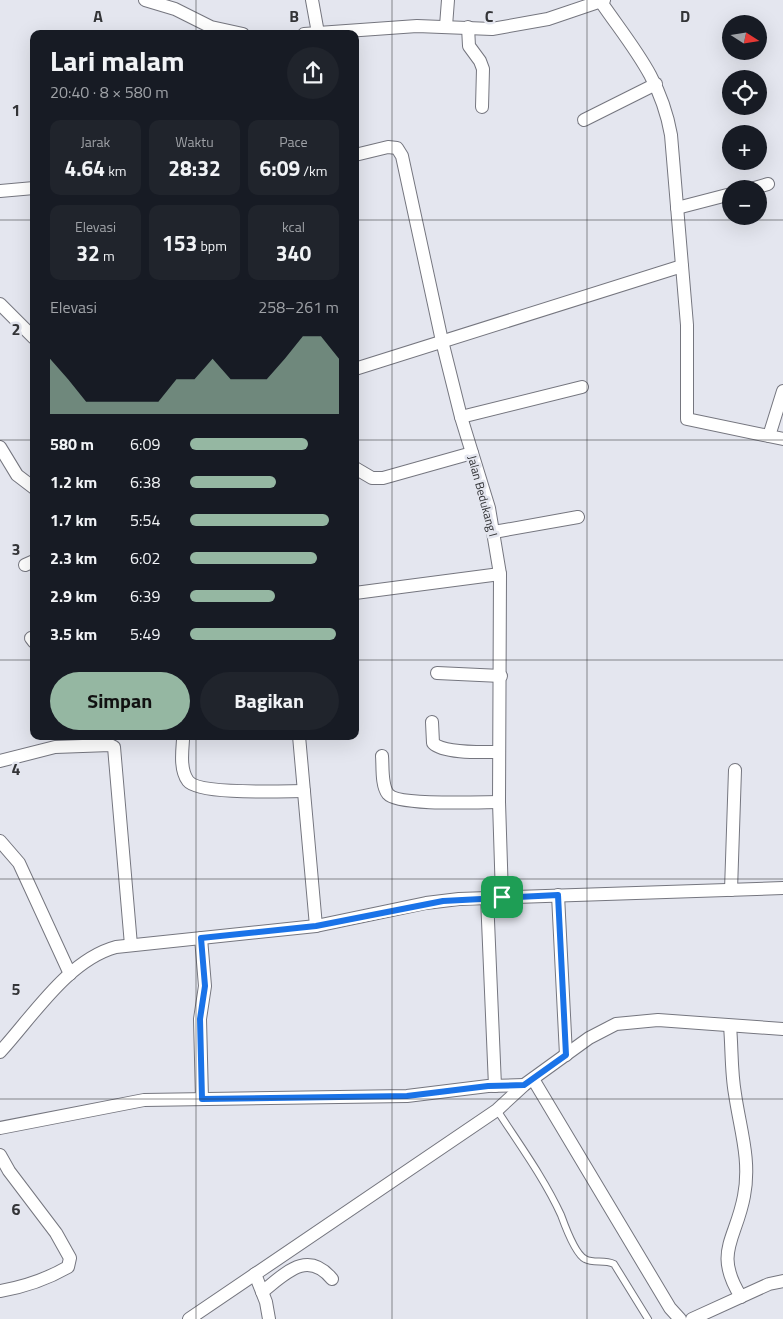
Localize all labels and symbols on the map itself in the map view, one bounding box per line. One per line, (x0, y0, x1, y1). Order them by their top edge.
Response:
text: A (93, 4, 103, 28)
text: B (289, 4, 299, 28)
text: C (485, 4, 494, 28)
text: D (680, 4, 690, 28)
north arrow (722, 15, 768, 60)
text: 1 (12, 98, 20, 122)
text: 2 (12, 317, 20, 341)
street label: Jalan Bedukang I (463, 453, 503, 539)
text: 3 (12, 537, 20, 561)
text: 4 (12, 757, 21, 781)
pin (481, 876, 523, 918)
text: 5 (12, 977, 21, 1001)
text: 6 (12, 1197, 21, 1221)

